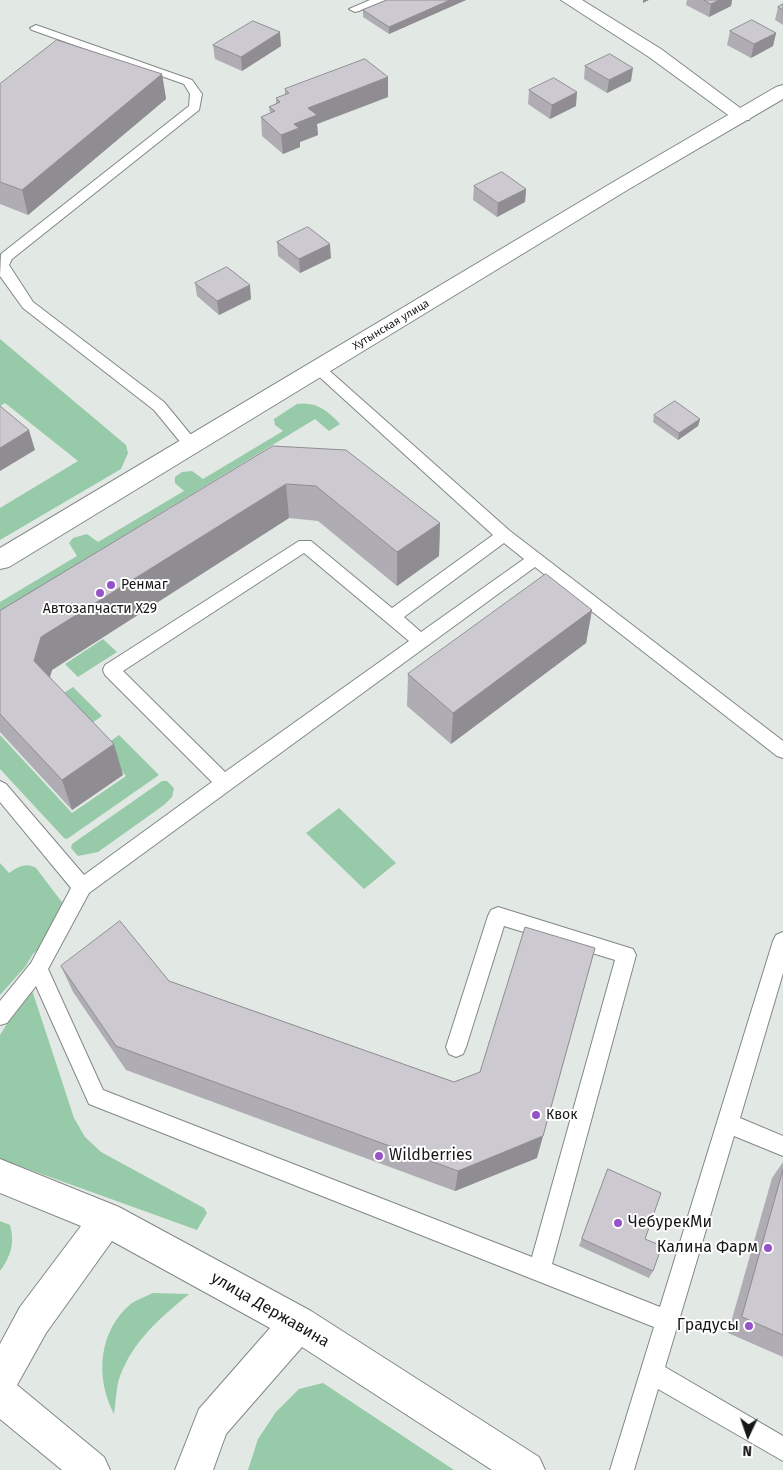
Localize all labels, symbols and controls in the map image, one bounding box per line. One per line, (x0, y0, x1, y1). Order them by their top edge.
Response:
street label: Хутынская улица (350, 297, 432, 353)
place label: Ренмаг (121, 577, 168, 593)
marker: Ренмаг (105, 579, 117, 591)
marker: Автозапчасти X29 (94, 587, 106, 599)
place label: Автозапчасти X29 (43, 601, 157, 617)
place label: Квок (546, 1107, 578, 1123)
marker: Квок (530, 1109, 542, 1121)
place label: Wildberries (389, 1146, 472, 1166)
marker: Wildberries (373, 1150, 385, 1162)
place label: ЧебурекМи (628, 1213, 712, 1233)
marker: ЧебурекМи (612, 1217, 624, 1229)
place label: Калина Фарм (657, 1238, 758, 1258)
marker: Калина Фарм (762, 1242, 774, 1254)
street label: улица Державина (207, 1268, 333, 1352)
place label: Градусы (677, 1316, 739, 1336)
marker: Градусы (743, 1320, 755, 1332)
north arrow (723, 1410, 773, 1460)
text: N (742, 1442, 752, 1459)

